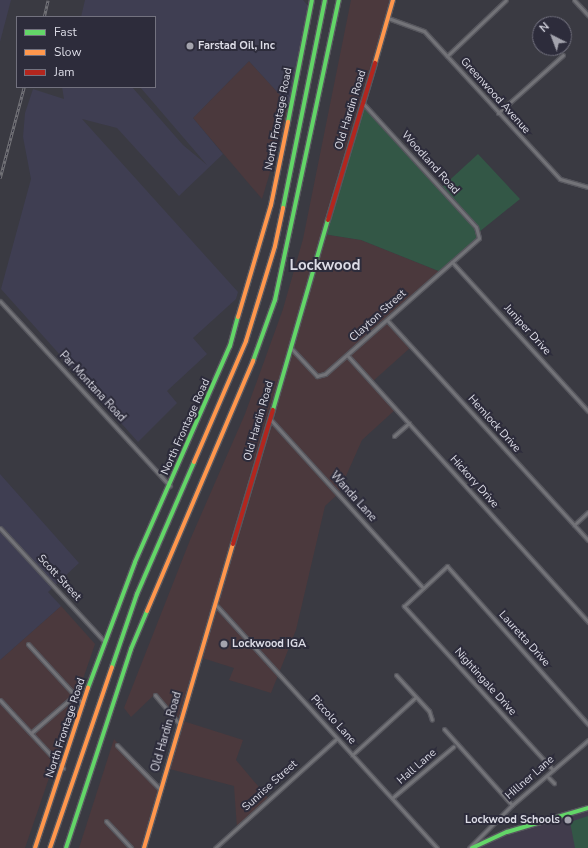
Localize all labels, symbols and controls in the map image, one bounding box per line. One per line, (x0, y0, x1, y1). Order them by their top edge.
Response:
legend (16, 16, 156, 88)
north arrow (532, 16, 572, 56)
text: N (536, 19, 552, 36)
text: Fast (54, 24, 77, 40)
place label: Farstad Oil, Inc (198, 39, 275, 53)
marker: Farstad Oil, Inc (185, 41, 195, 51)
text: Slow (54, 44, 82, 60)
street label: Greenwood Avenue (457, 55, 533, 137)
text: Jam (54, 64, 75, 80)
street label: North Frontage Road (263, 67, 295, 171)
street label: Old Hardin Road (333, 69, 369, 151)
street label: Woodland Road (398, 129, 462, 197)
district label: Lockwood (290, 257, 360, 275)
street label: Clayton Street (347, 287, 409, 345)
street label: Juniper Drive (501, 302, 553, 358)
street label: Par Montana Road (56, 349, 128, 425)
street label: North Frontage Road (159, 377, 213, 477)
street label: Old Hardin Road (241, 379, 277, 463)
street label: Hemlock Drive (465, 393, 523, 455)
street label: Hickory Drive (447, 453, 501, 511)
street label: Wanda Lane (327, 469, 379, 525)
street label: Scott Street (34, 552, 84, 604)
street label: Lauretta Drive (496, 609, 552, 669)
place label: Lockwood IGA (232, 637, 306, 651)
marker: Lockwood IGA (219, 639, 229, 649)
street label: Nightingale Drive (451, 646, 519, 718)
street label: North Frontage Road (44, 677, 88, 779)
street label: Old Hardin Road (149, 690, 185, 774)
street label: Piccolo Lane (307, 693, 359, 747)
street label: Hall Lane (395, 746, 439, 788)
street label: Hillner Lane (503, 753, 557, 803)
street label: Sunrise Street (240, 758, 300, 814)
place label: Lockwood Schools (465, 813, 560, 827)
marker: Lockwood Schools (563, 815, 573, 825)

